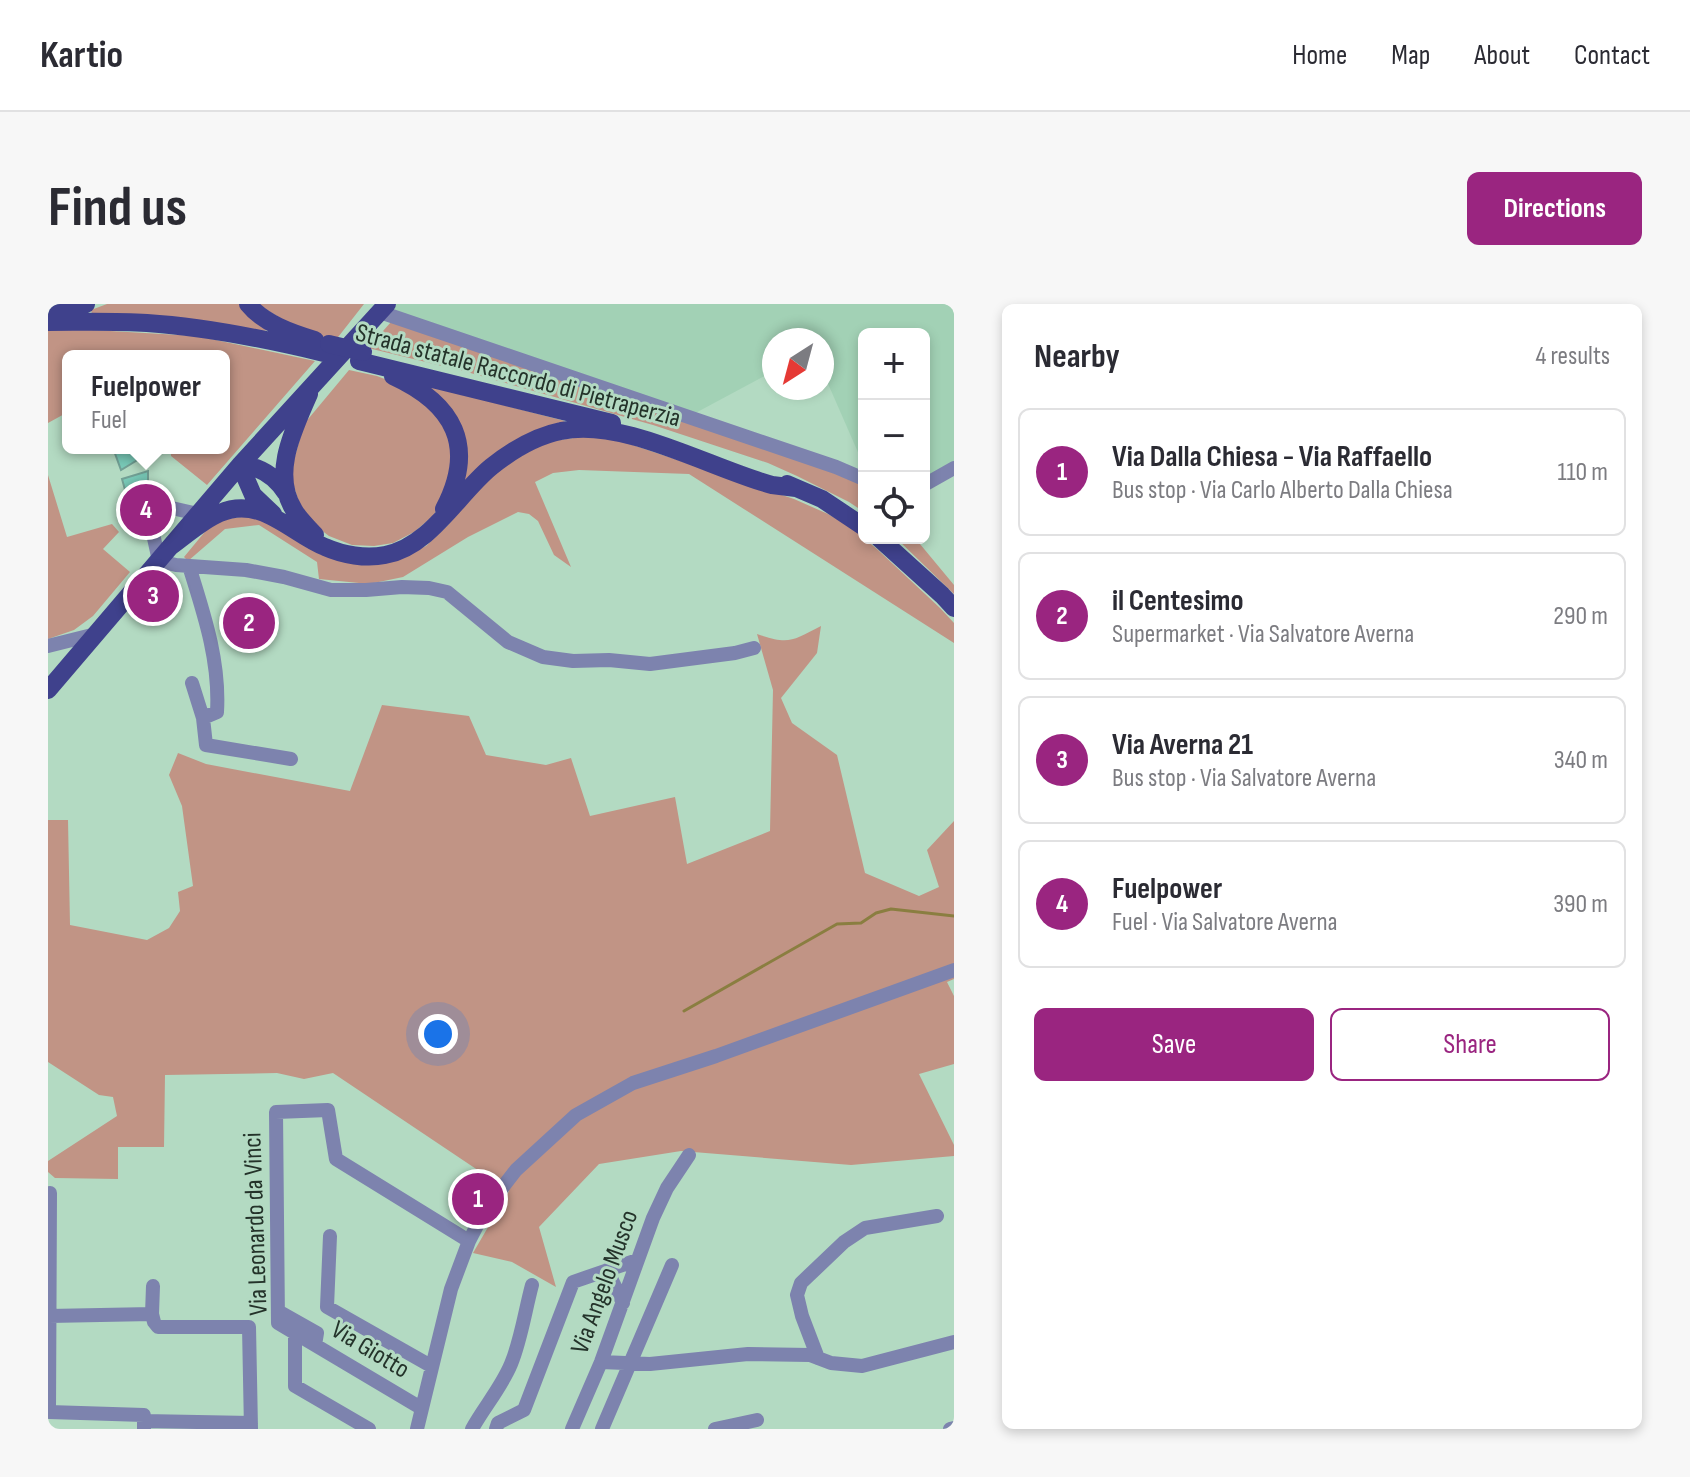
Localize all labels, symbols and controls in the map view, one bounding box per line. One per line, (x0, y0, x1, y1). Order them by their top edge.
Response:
text: Kartio (40, 33, 123, 78)
text: Home (1292, 39, 1347, 72)
text: Map (1391, 39, 1430, 72)
text: About (1474, 39, 1530, 72)
text: Contact (1574, 39, 1650, 72)
button: Directions (1467, 172, 1642, 245)
text: Find us (48, 175, 187, 242)
street label: Strada statale Raccordo di Pietraperzia (352, 318, 684, 434)
north arrow (762, 328, 834, 400)
map controls (858, 328, 930, 544)
button: + (858, 328, 930, 400)
text: Nearby (1034, 336, 1120, 377)
text: 4 results (1535, 341, 1610, 372)
popup (62, 350, 230, 454)
text: Fuelpower (91, 369, 201, 405)
button: − (858, 400, 930, 472)
text: Fuel (91, 405, 127, 436)
text: Via Dalla Chiesa - Via Raffaello (1112, 439, 1432, 475)
text: 1 (1057, 457, 1067, 488)
text: 110 m (1557, 457, 1608, 488)
button: locate (858, 472, 930, 544)
text: Bus stop · Via Carlo Alberto Dalla Chiesa (1112, 475, 1453, 506)
pin: 4 (120, 480, 172, 540)
pin: 3 (127, 566, 179, 626)
text: il Centesimo (1112, 583, 1244, 619)
pin: 2 (223, 593, 275, 653)
text: 2 (1056, 601, 1068, 632)
text: 290 m (1553, 601, 1608, 632)
text: Supermarket · Via Salvatore Averna (1112, 619, 1414, 650)
text: Via Averna 21 (1112, 727, 1253, 763)
text: 3 (1056, 745, 1068, 776)
text: 340 m (1554, 745, 1608, 776)
text: Bus stop · Via Salvatore Averna (1112, 763, 1376, 794)
text: Fuelpower (1112, 871, 1222, 907)
text: 4 (1056, 889, 1068, 920)
text: 390 m (1553, 889, 1608, 920)
text: Fuel · Via Salvatore Averna (1112, 907, 1338, 938)
button: Save (1034, 1008, 1314, 1081)
button: Share (1330, 1008, 1610, 1081)
your location (418, 1014, 458, 1054)
street label: Via Leonardo da Vinci (237, 1132, 275, 1316)
pin: 1 (452, 1169, 504, 1229)
street label: Via Angelo Musco (565, 1206, 645, 1358)
street label: Via Giotto (325, 1315, 415, 1385)

